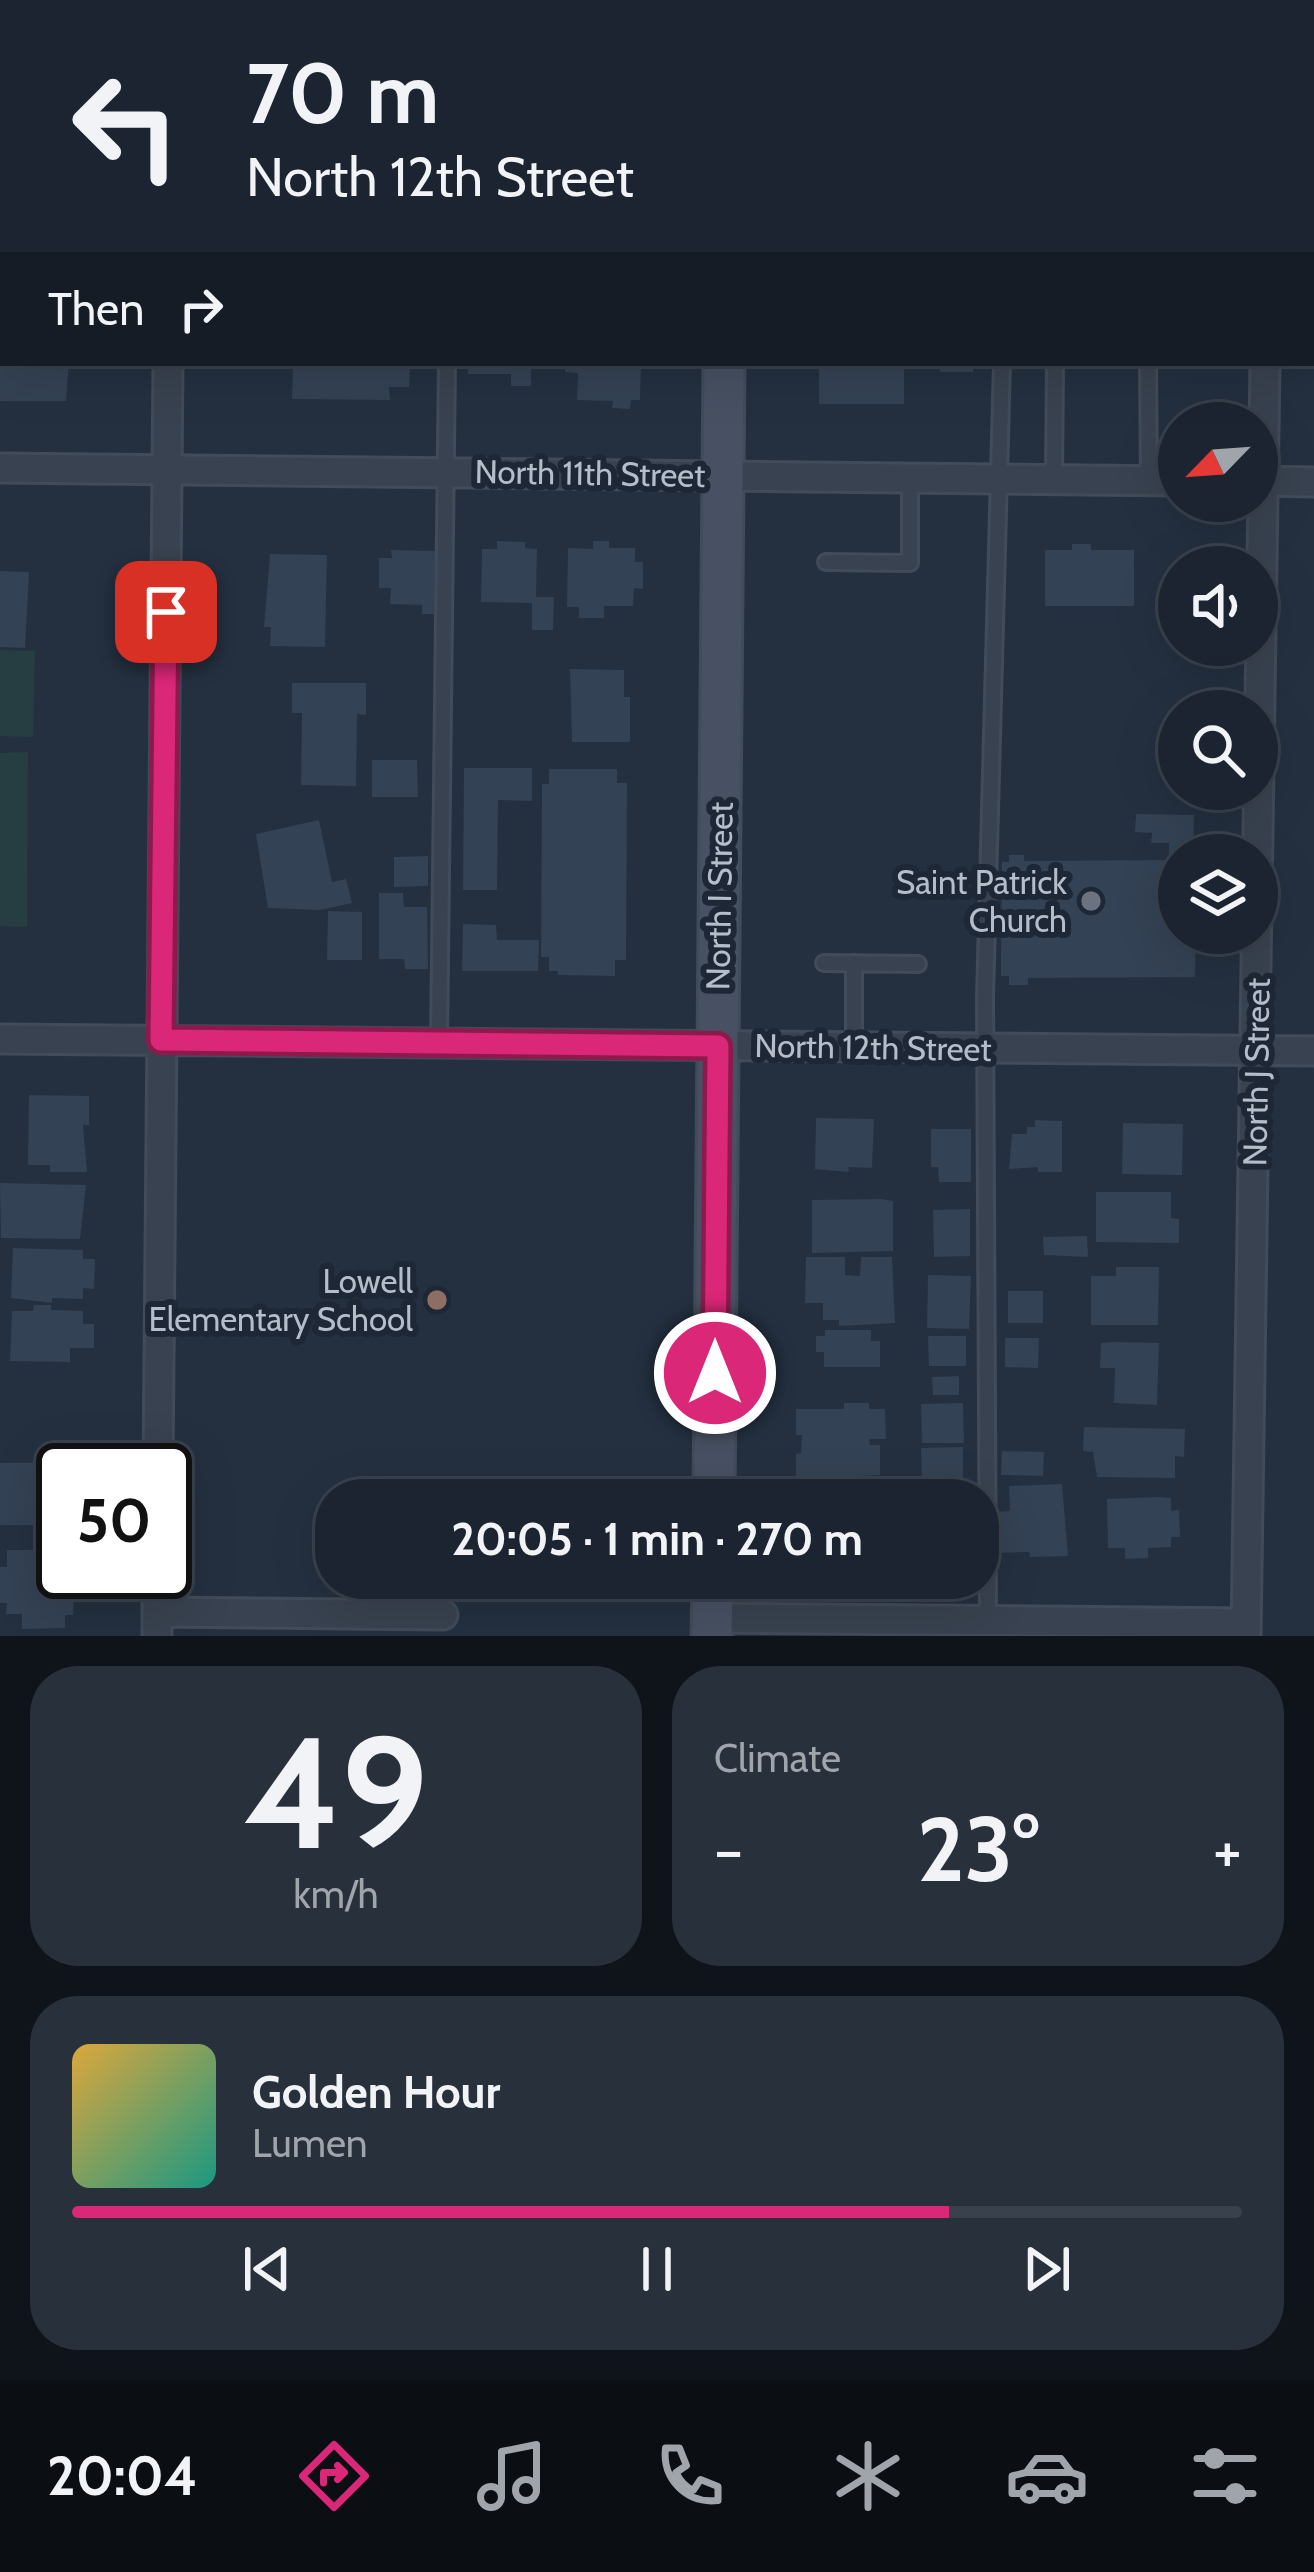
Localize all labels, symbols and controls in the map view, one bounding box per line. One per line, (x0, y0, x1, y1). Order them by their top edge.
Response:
text: 70 m (246, 42, 439, 144)
icon: left (48, 48, 204, 204)
text: North 12th Street (246, 144, 634, 210)
icon: right (168, 276, 234, 342)
text: Then (48, 282, 144, 336)
north arrow (1158, 402, 1278, 522)
map controls (1158, 402, 1278, 954)
street label: North 11th Street (474, 451, 706, 495)
button: sound (1158, 546, 1278, 666)
pin (115, 561, 217, 663)
icon: arrive (133, 579, 199, 645)
button: search (1158, 690, 1278, 810)
street label: North I Street (697, 801, 741, 991)
button: layers (1158, 834, 1278, 954)
place label: Saint Patrick Church (896, 862, 1067, 940)
marker: Saint Patrick Church (1078, 888, 1104, 914)
street label: North J Street (1234, 977, 1278, 1167)
street label: North 12th Street (754, 1025, 992, 1069)
place label: Lowell Elementary School (148, 1261, 413, 1339)
marker: Lowell Elementary School (424, 1287, 450, 1313)
position arrow (652, 1310, 778, 1436)
speed limit sign: 50 (36, 1443, 192, 1599)
text: 20:05 · 1 min · 270 m (451, 1512, 863, 1566)
text: 49 (244, 1697, 428, 1887)
text: Climate (714, 1734, 841, 1782)
text: 23° (917, 1794, 1039, 1904)
text: − (714, 1809, 743, 1890)
text: + (1213, 1809, 1242, 1890)
text: km/h (293, 1870, 379, 1918)
text: Golden Hour (252, 2065, 500, 2119)
text: Lumen (252, 2119, 368, 2167)
icon: previous (234, 2236, 300, 2302)
icon: pause (624, 2236, 690, 2302)
icon: next (1014, 2236, 1080, 2302)
icon: directions (292, 2434, 376, 2518)
icon: music (470, 2434, 554, 2518)
icon: phone (648, 2434, 732, 2518)
icon: climate (826, 2434, 910, 2518)
icon: car (1005, 2434, 1089, 2518)
icon: filters (1183, 2434, 1267, 2518)
text: 20:04 (47, 2443, 197, 2509)

